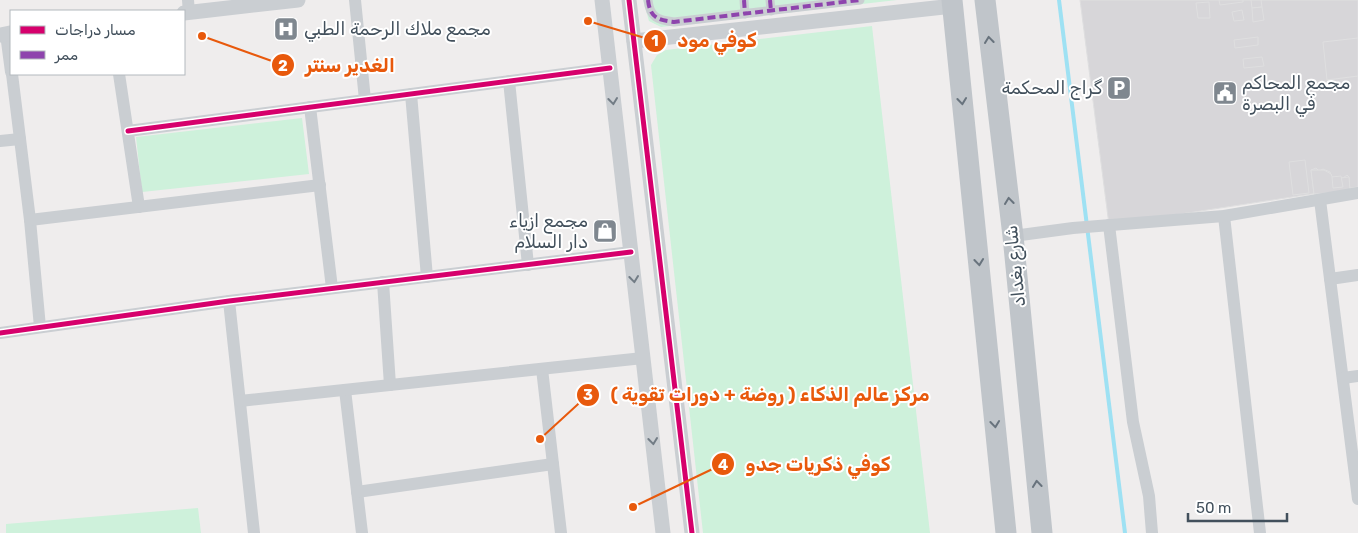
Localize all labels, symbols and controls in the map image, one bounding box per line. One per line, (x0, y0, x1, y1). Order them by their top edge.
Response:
legend (10, 10, 185, 75)
hospital icon: مجمع ملاك الرحمة الطبي (273, 16, 299, 42)
place label: مجمع ملاك الرحمة الطبي (304, 18, 491, 42)
text: مسار دراجات (55, 21, 136, 39)
callout: كوفي مود (642, 24, 766, 58)
text: كوفي مود (677, 29, 757, 55)
text: 1 (651, 32, 659, 50)
one-way arrow (984, 35, 995, 43)
text: ممر (54, 46, 78, 64)
callout: الغدير سنتر (270, 48, 405, 82)
text: الغدير سنتر (304, 54, 395, 77)
text: 2 (278, 57, 288, 75)
place label: مجمع المحاكم في البصرة (1242, 72, 1350, 117)
parking icon: گراج المحكمة (1106, 75, 1132, 101)
place label: گراج المحكمة (1001, 77, 1102, 100)
public building icon: مجمع المحاكم في البصرة (1212, 80, 1238, 106)
one-way arrow (607, 97, 618, 105)
one-way arrow (956, 97, 967, 105)
one-way arrow (1004, 197, 1015, 205)
place label: مجمع ازياء دار السلام (509, 210, 588, 253)
shop icon: مجمع ازياء دار السلام (592, 218, 618, 244)
street label: شارع بغداد (1000, 224, 1031, 308)
one-way arrow (973, 259, 984, 267)
one-way arrow (628, 276, 639, 284)
callout: مركز عالم الذكاء ( روضة + دورات تقوية ) (576, 378, 940, 412)
text: مركز عالم الذكاء ( روضة + دورات تقوية ) (610, 383, 930, 407)
text: 3 (583, 386, 593, 404)
one-way arrow (989, 420, 1000, 428)
one-way arrow (647, 437, 658, 445)
callout: كوفي ذكريات جدو (711, 447, 901, 481)
text: كوفي ذكريات جدو (746, 453, 891, 479)
text: 4 (718, 456, 728, 474)
one-way arrow (1032, 480, 1043, 488)
scale bar (1188, 490, 1287, 522)
text: 50 m (1196, 499, 1231, 517)

